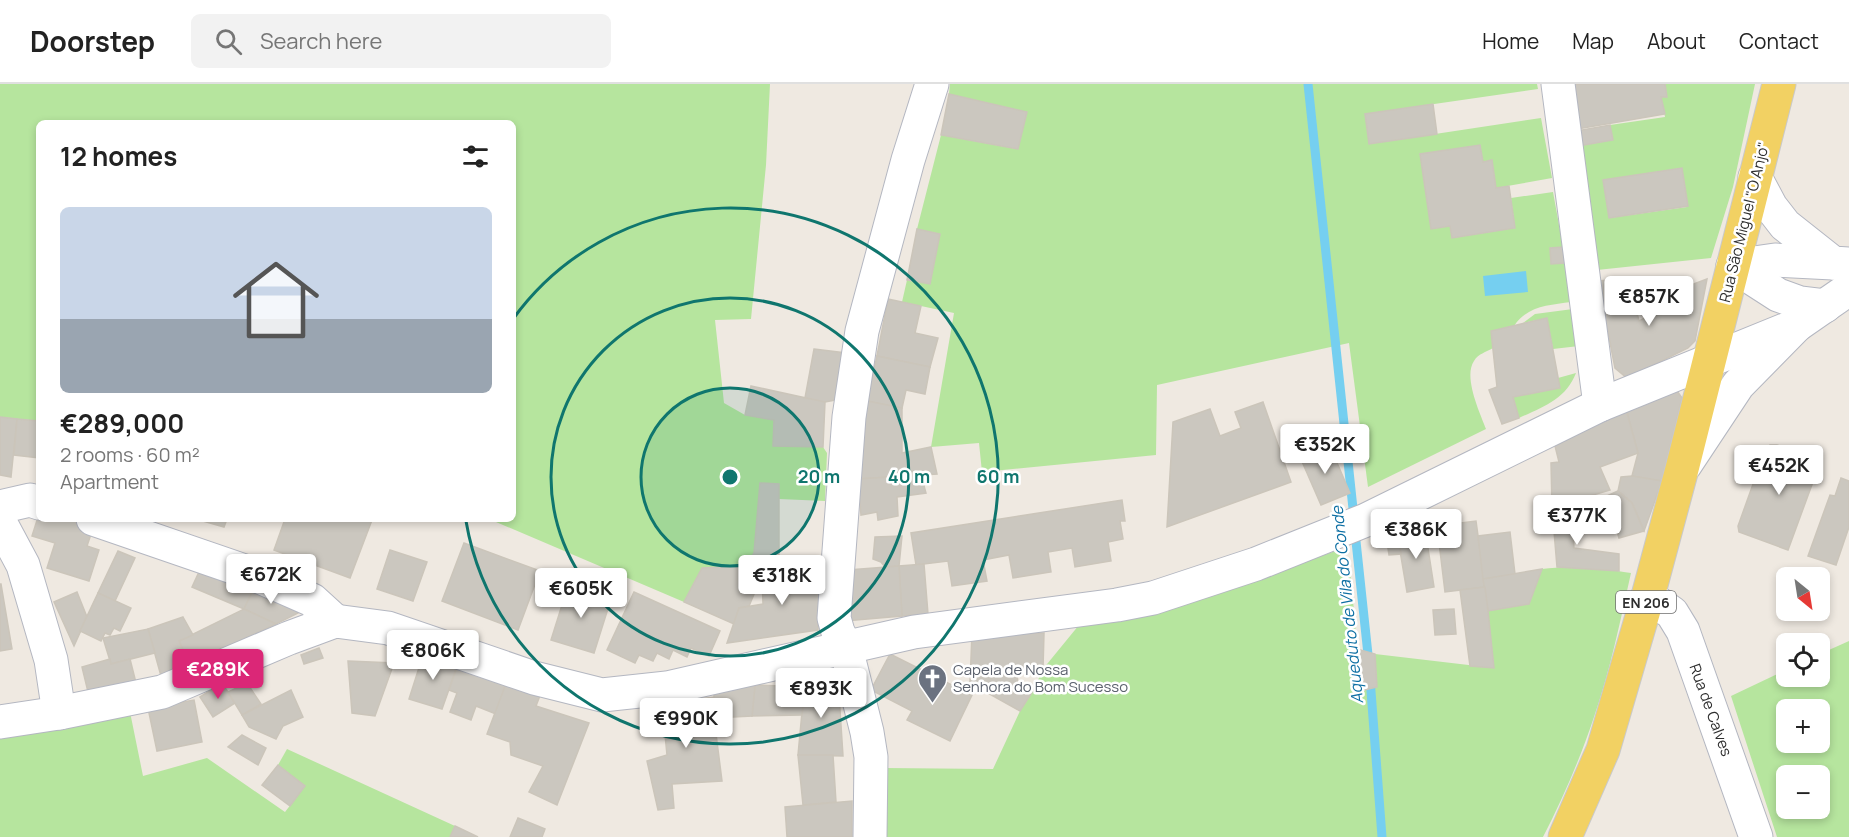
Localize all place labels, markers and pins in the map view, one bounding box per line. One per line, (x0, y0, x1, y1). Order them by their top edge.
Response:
pin: €857K (1607, 276, 1691, 327)
pin: €352K (1283, 424, 1367, 475)
pin: €452K (1737, 445, 1821, 496)
centre of rings (720, 467, 740, 487)
pin: €377K (1535, 495, 1619, 546)
pin: €386K (1374, 509, 1458, 560)
pin: €672K (229, 554, 313, 605)
pin: €318K (740, 555, 824, 606)
pin: €605K (539, 568, 623, 619)
pin: €806K (391, 630, 475, 681)
pin: €289K (176, 649, 260, 700)
place label: Capela de Nossa Senhora do Bom Sucesso (953, 659, 1128, 697)
church icon: Capela de Nossa Senhora do Bom Sucesso (916, 662, 948, 704)
pin: €893K (779, 668, 863, 719)
pin: €990K (644, 698, 728, 749)

